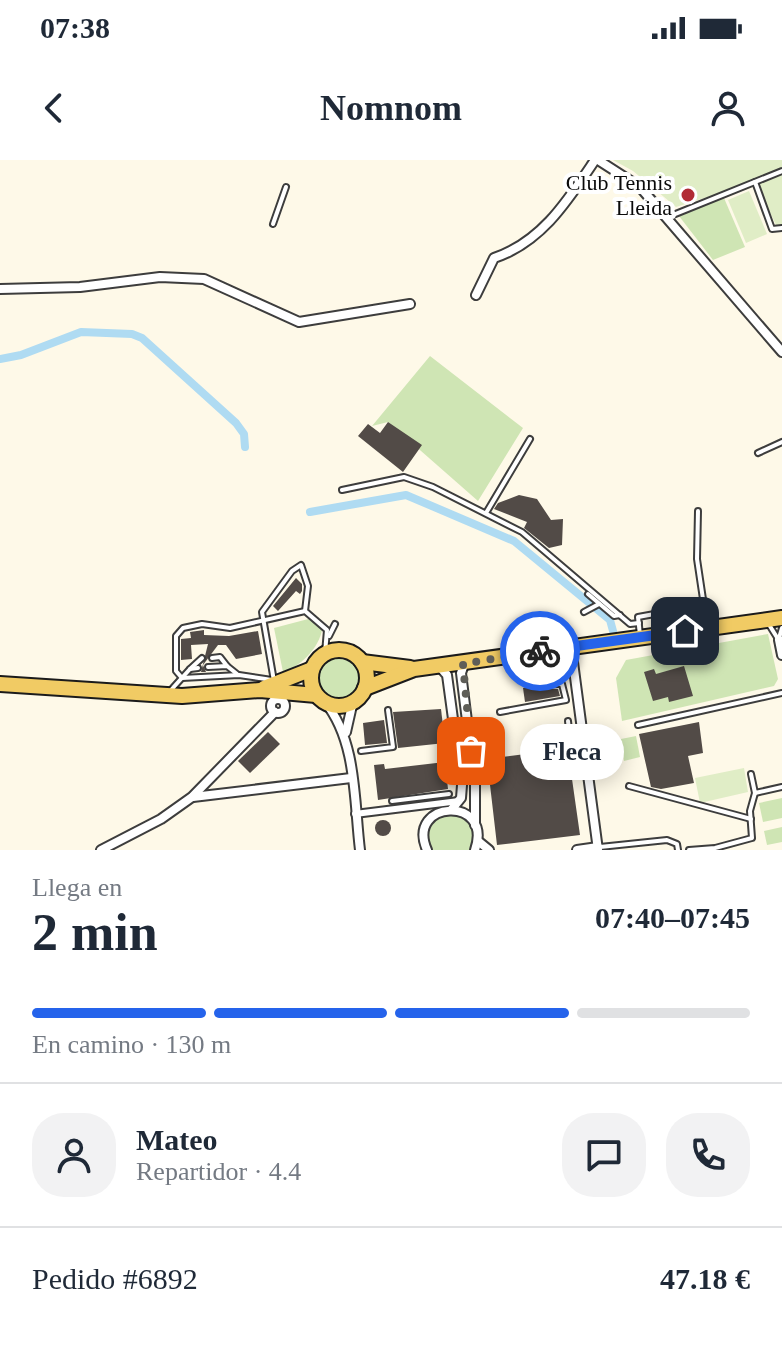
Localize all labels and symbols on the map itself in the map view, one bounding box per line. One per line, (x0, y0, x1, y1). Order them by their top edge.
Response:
place label: Club Tennis Lleida (566, 170, 672, 220)
marker: Club Tennis Lleida (679, 186, 697, 204)
pin (651, 597, 719, 665)
courier (500, 611, 580, 691)
pin (437, 717, 505, 785)
callout: Fleca (519, 723, 623, 779)

